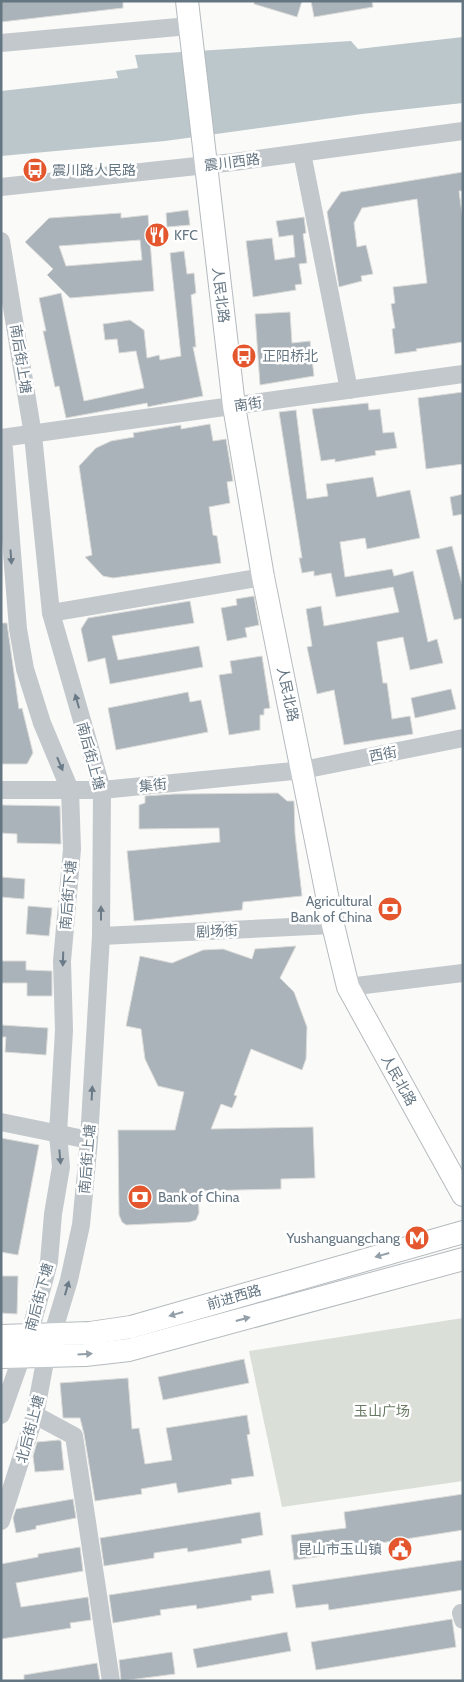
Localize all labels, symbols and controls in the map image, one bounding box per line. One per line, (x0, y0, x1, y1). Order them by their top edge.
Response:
street label: 震川西路 (203, 150, 261, 174)
bus stop icon: 震川路人民路 (22, 157, 48, 183)
place label: 震川路人民路 (52, 161, 136, 179)
restaurant icon: KFC (144, 222, 170, 248)
place label: KFC (174, 226, 198, 244)
street label: 人民北路 (209, 266, 233, 324)
street label: 南后街上塘 (7, 323, 35, 395)
bus stop icon: 正阳桥北 (231, 343, 257, 369)
place label: 正阳桥北 (262, 347, 318, 365)
street label: 南街 (233, 393, 263, 415)
one-way arrow (8, 549, 16, 565)
street label: 人民北路 (273, 665, 303, 723)
one-way arrow (72, 694, 80, 709)
street label: 南后街上塘 (73, 720, 109, 792)
street label: 西街 (368, 742, 398, 766)
one-way arrow (56, 757, 64, 771)
street label: 集街 (138, 775, 168, 795)
street label: 南后街下塘 (56, 859, 80, 931)
place label: Agricultural Bank of China (291, 892, 373, 926)
bank icon: Agricultural Bank of China (377, 896, 403, 922)
one-way arrow (97, 905, 105, 921)
street label: 剧场街 (196, 921, 238, 941)
one-way arrow (59, 952, 67, 968)
street label: 人民北路 (378, 1051, 420, 1109)
one-way arrow (88, 1084, 96, 1100)
street label: 南后街上塘 (75, 1123, 99, 1195)
one-way arrow (56, 1149, 64, 1165)
bank icon: Bank of China (127, 1184, 153, 1210)
place label: Bank of China (158, 1188, 240, 1206)
metro station icon: Yushanguangchang (404, 1225, 430, 1251)
place label: Yushanguangchang (285, 1229, 401, 1247)
one-way arrow (375, 1251, 390, 1259)
street label: 南后街下塘 (21, 1261, 57, 1333)
one-way arrow (64, 1281, 72, 1296)
street label: 前进西路 (205, 1281, 263, 1313)
one-way arrow (168, 1311, 183, 1319)
one-way arrow (236, 1314, 251, 1322)
one-way arrow (77, 1350, 93, 1358)
street label: 北后街上塘 (12, 1393, 48, 1465)
park label: 玉山广场 (354, 1402, 410, 1420)
public building icon: 昆山市玉山镇 (387, 1536, 413, 1562)
place label: 昆山市玉山镇 (298, 1540, 382, 1558)

